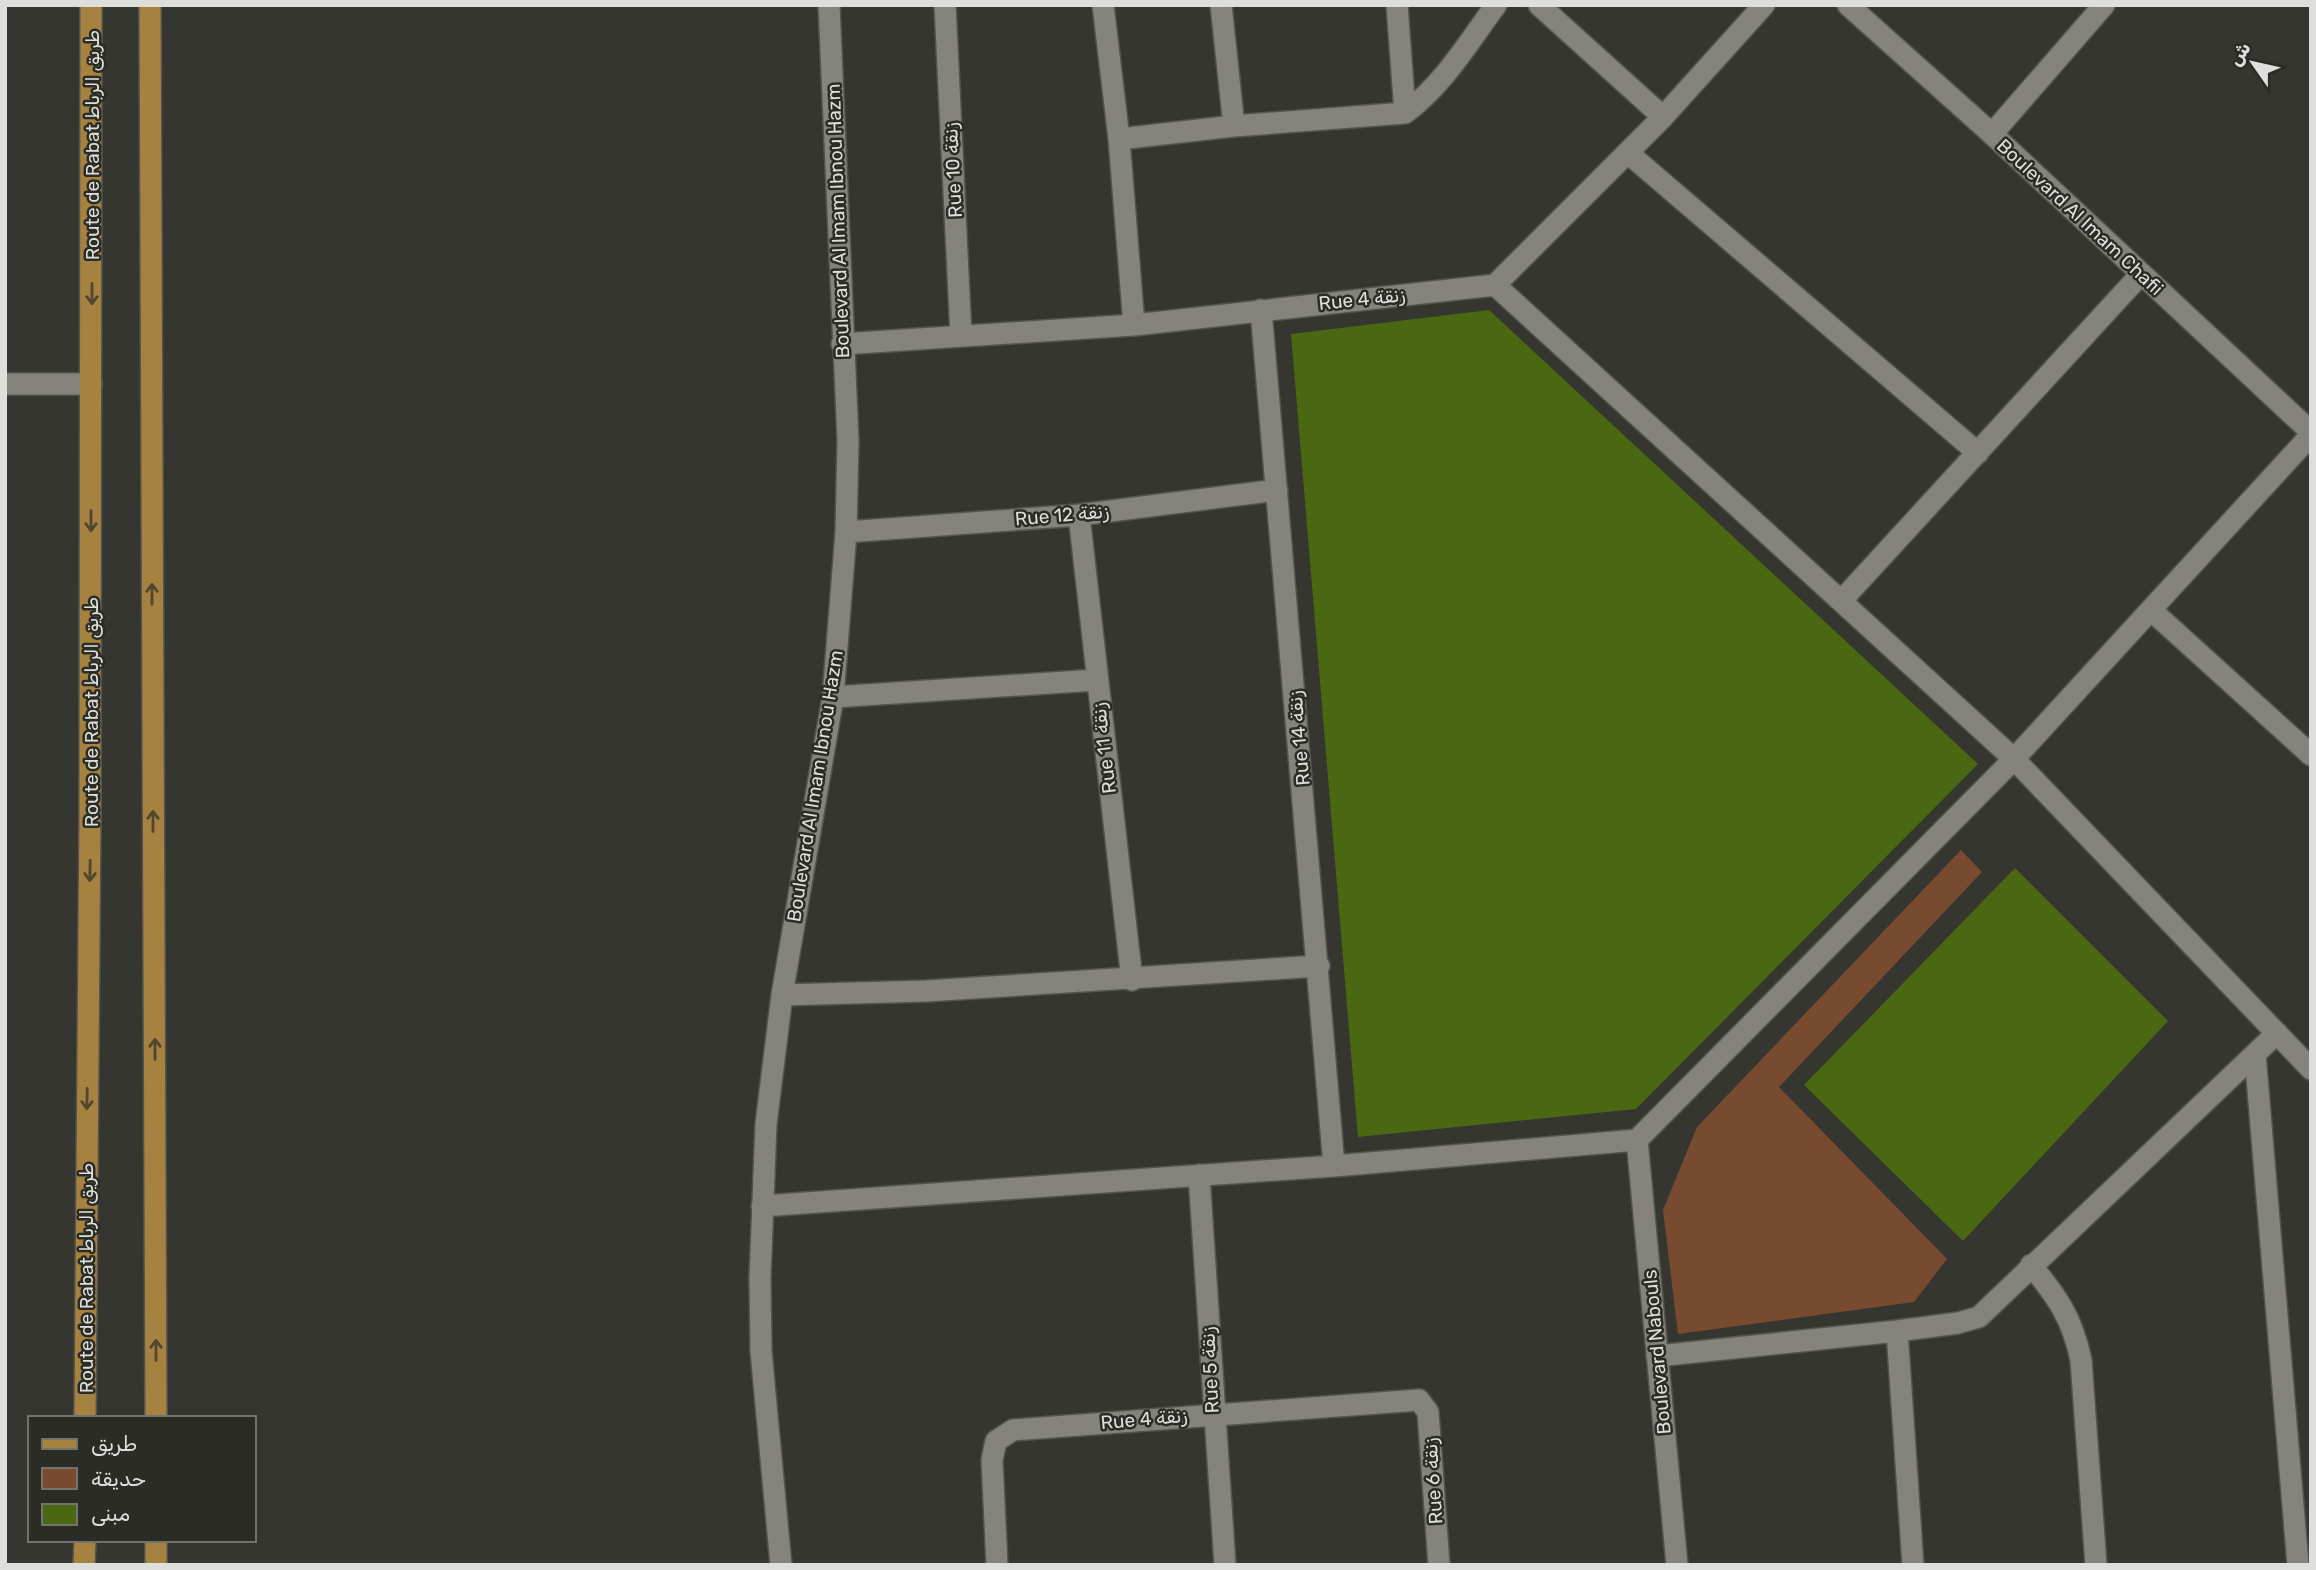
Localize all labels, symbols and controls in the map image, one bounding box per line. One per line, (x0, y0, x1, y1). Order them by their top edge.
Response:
north arrow (2218, 28, 2288, 98)
street label: Route de Rabat طريق الرباط (81, 30, 104, 260)
text: ش (2223, 37, 2256, 70)
street label: Boulevard Al Imam Ibnou Hazm (822, 83, 854, 359)
street label: Rue 10 زنقة (939, 122, 967, 218)
street label: Boulevard Al Imam Chafii (1992, 134, 2168, 300)
one-way arrow (85, 282, 99, 305)
street label: Rue 4 زنقة (1317, 283, 1407, 315)
street label: Rue 12 زنقة (1014, 499, 1110, 531)
one-way arrow (84, 510, 98, 533)
one-way arrow (145, 582, 159, 605)
street label: Route de Rabat طريق الرباط (80, 597, 103, 827)
street label: Boulevard Al Imam Ibnou Hazm (782, 648, 848, 924)
street label: Rue 14 زنقة (1283, 690, 1315, 786)
street label: Rue 11 زنقة (1087, 701, 1121, 795)
one-way arrow (146, 810, 160, 833)
one-way arrow (83, 860, 97, 883)
one-way arrow (148, 1037, 161, 1060)
one-way arrow (80, 1087, 94, 1110)
street label: Route de Rabat طريق الرباط (75, 1163, 98, 1393)
street label: Boulevard Nabouls (1638, 1269, 1676, 1435)
street label: Rue 5 زنقة (1196, 1326, 1224, 1414)
one-way arrow (149, 1338, 163, 1361)
street label: Rue 4 زنقة (1100, 1404, 1188, 1434)
legend (28, 1416, 256, 1542)
text: طريق (91, 1431, 137, 1456)
street label: Rue 6 زنقة (1418, 1437, 1448, 1525)
text: حديقة (91, 1466, 146, 1491)
text: مبنى (91, 1501, 130, 1526)

